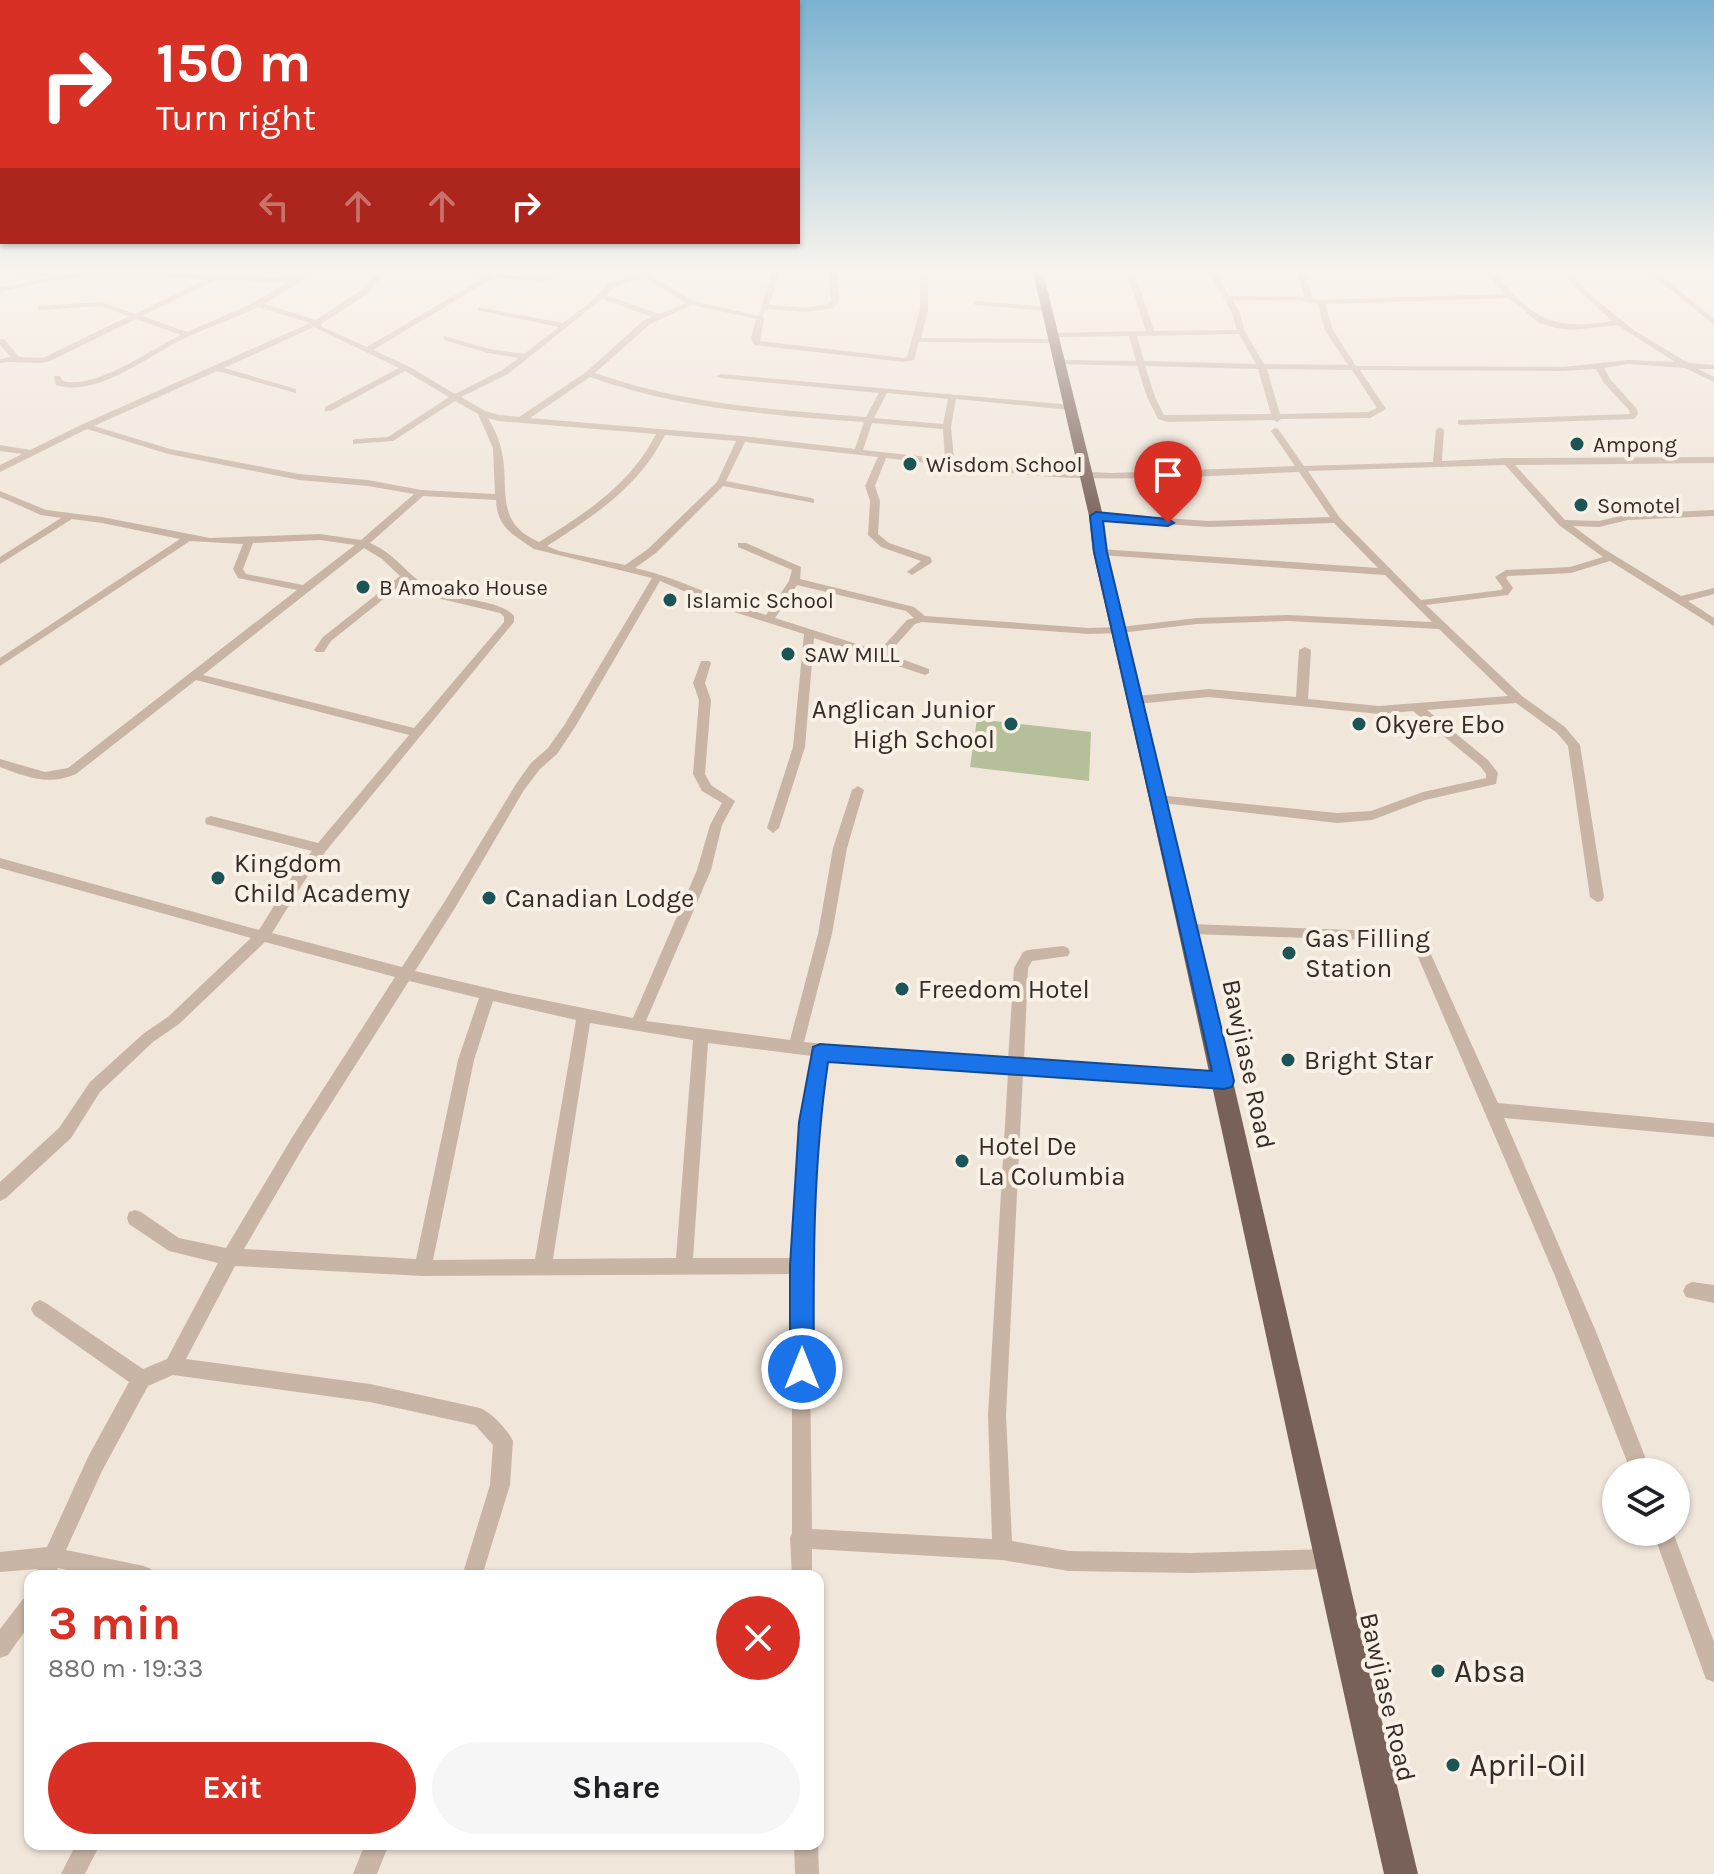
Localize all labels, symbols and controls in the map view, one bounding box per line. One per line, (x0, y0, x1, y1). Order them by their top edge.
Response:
text: 150 m (156, 30, 311, 95)
icon: right (24, 32, 128, 136)
text: Turn right (156, 97, 316, 139)
icon: left (252, 184, 296, 228)
icon: ahead (336, 184, 380, 228)
icon: ahead (420, 184, 464, 228)
icon: right (504, 184, 548, 228)
place label: Ampong (1593, 432, 1677, 458)
marker: Ampong (1568, 435, 1586, 453)
pin (1134, 441, 1202, 523)
place label: Wisdom School (926, 452, 1083, 478)
icon: arrive (1146, 453, 1190, 497)
marker: Wisdom School (901, 455, 919, 473)
place label: Somotel (1597, 493, 1681, 519)
marker: Somotel (1572, 496, 1590, 514)
place label: B Amoako House (379, 575, 548, 601)
marker: B Amoako House (354, 578, 372, 596)
place label: Islamic School (686, 588, 834, 614)
marker: Islamic School (661, 591, 679, 609)
place label: SAW MILL (804, 642, 900, 668)
marker: SAW MILL (779, 645, 797, 663)
place label: Anglican Junior High School (812, 694, 996, 755)
place label: Okyere Ebo (1375, 709, 1505, 740)
marker: Anglican Junior High School (1002, 715, 1020, 733)
marker: Okyere Ebo (1350, 715, 1368, 733)
place label: Kingdom Child Academy (234, 848, 410, 909)
marker: Kingdom Child Academy (209, 869, 227, 887)
place label: Canadian Lodge (505, 883, 694, 914)
marker: Canadian Lodge (480, 889, 498, 907)
place label: Gas Filling Station (1305, 923, 1430, 984)
marker: Gas Filling Station (1280, 944, 1298, 962)
place label: Freedom Hotel (918, 974, 1090, 1005)
street label: Bawjiase Road (1215, 976, 1282, 1152)
marker: Freedom Hotel (893, 980, 911, 998)
place label: Bright Star (1304, 1045, 1433, 1076)
marker: Bright Star (1279, 1051, 1297, 1069)
place label: Hotel De La Columbia (978, 1131, 1126, 1192)
marker: Hotel De La Columbia (953, 1152, 971, 1170)
position arrow (760, 1327, 844, 1411)
map controls (1602, 1458, 1690, 1546)
button: layers (1602, 1458, 1690, 1546)
text: 3 min (48, 1595, 181, 1651)
button: close (716, 1596, 800, 1680)
street label: Bawjiase Road (1353, 1610, 1422, 1785)
text: 880 m · 19:33 (48, 1653, 203, 1684)
place label: Absa (1454, 1653, 1526, 1690)
marker: Absa (1429, 1662, 1447, 1680)
button: Exit (48, 1742, 416, 1834)
button: Share (432, 1742, 800, 1834)
place label: April-Oil (1469, 1747, 1586, 1784)
marker: April-Oil (1444, 1756, 1462, 1774)

